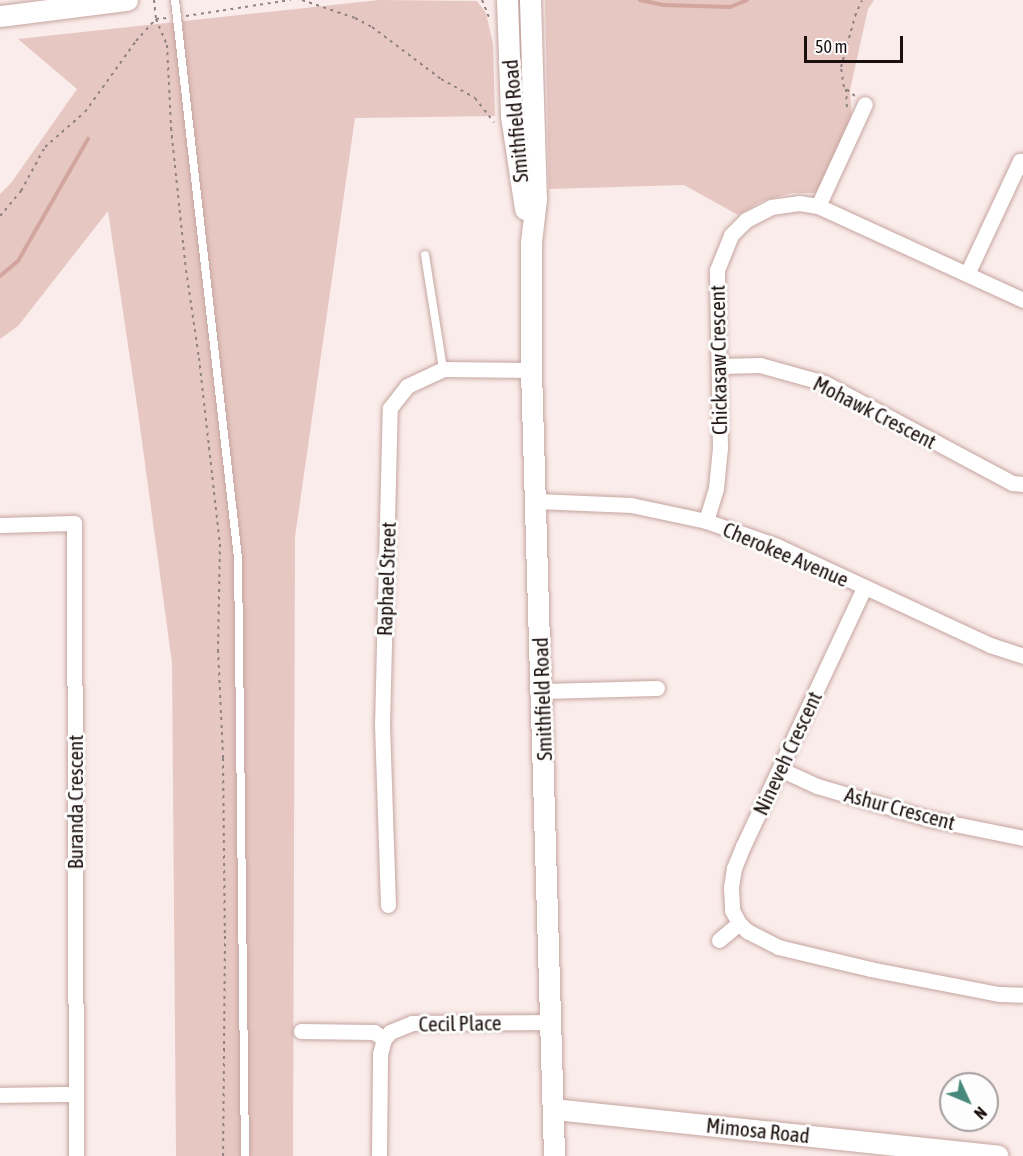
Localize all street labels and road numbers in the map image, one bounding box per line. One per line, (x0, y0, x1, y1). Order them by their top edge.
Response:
street label: Smithfield Road (497, 58, 533, 184)
street label: Chickasaw Crescent (704, 285, 732, 435)
street label: Mohawk Crescent (809, 370, 941, 454)
street label: Cherokee Avenue (719, 516, 853, 592)
street label: Raphael Street (371, 521, 401, 637)
street label: Smithfield Road (527, 637, 557, 761)
street label: Nineveh Crescent (747, 687, 827, 819)
street label: Buranda Crescent (62, 735, 88, 869)
street label: Ashur Crescent (842, 781, 958, 835)
street label: Cecil Place (418, 1010, 502, 1036)
street label: Mimosa Road (705, 1112, 811, 1148)

